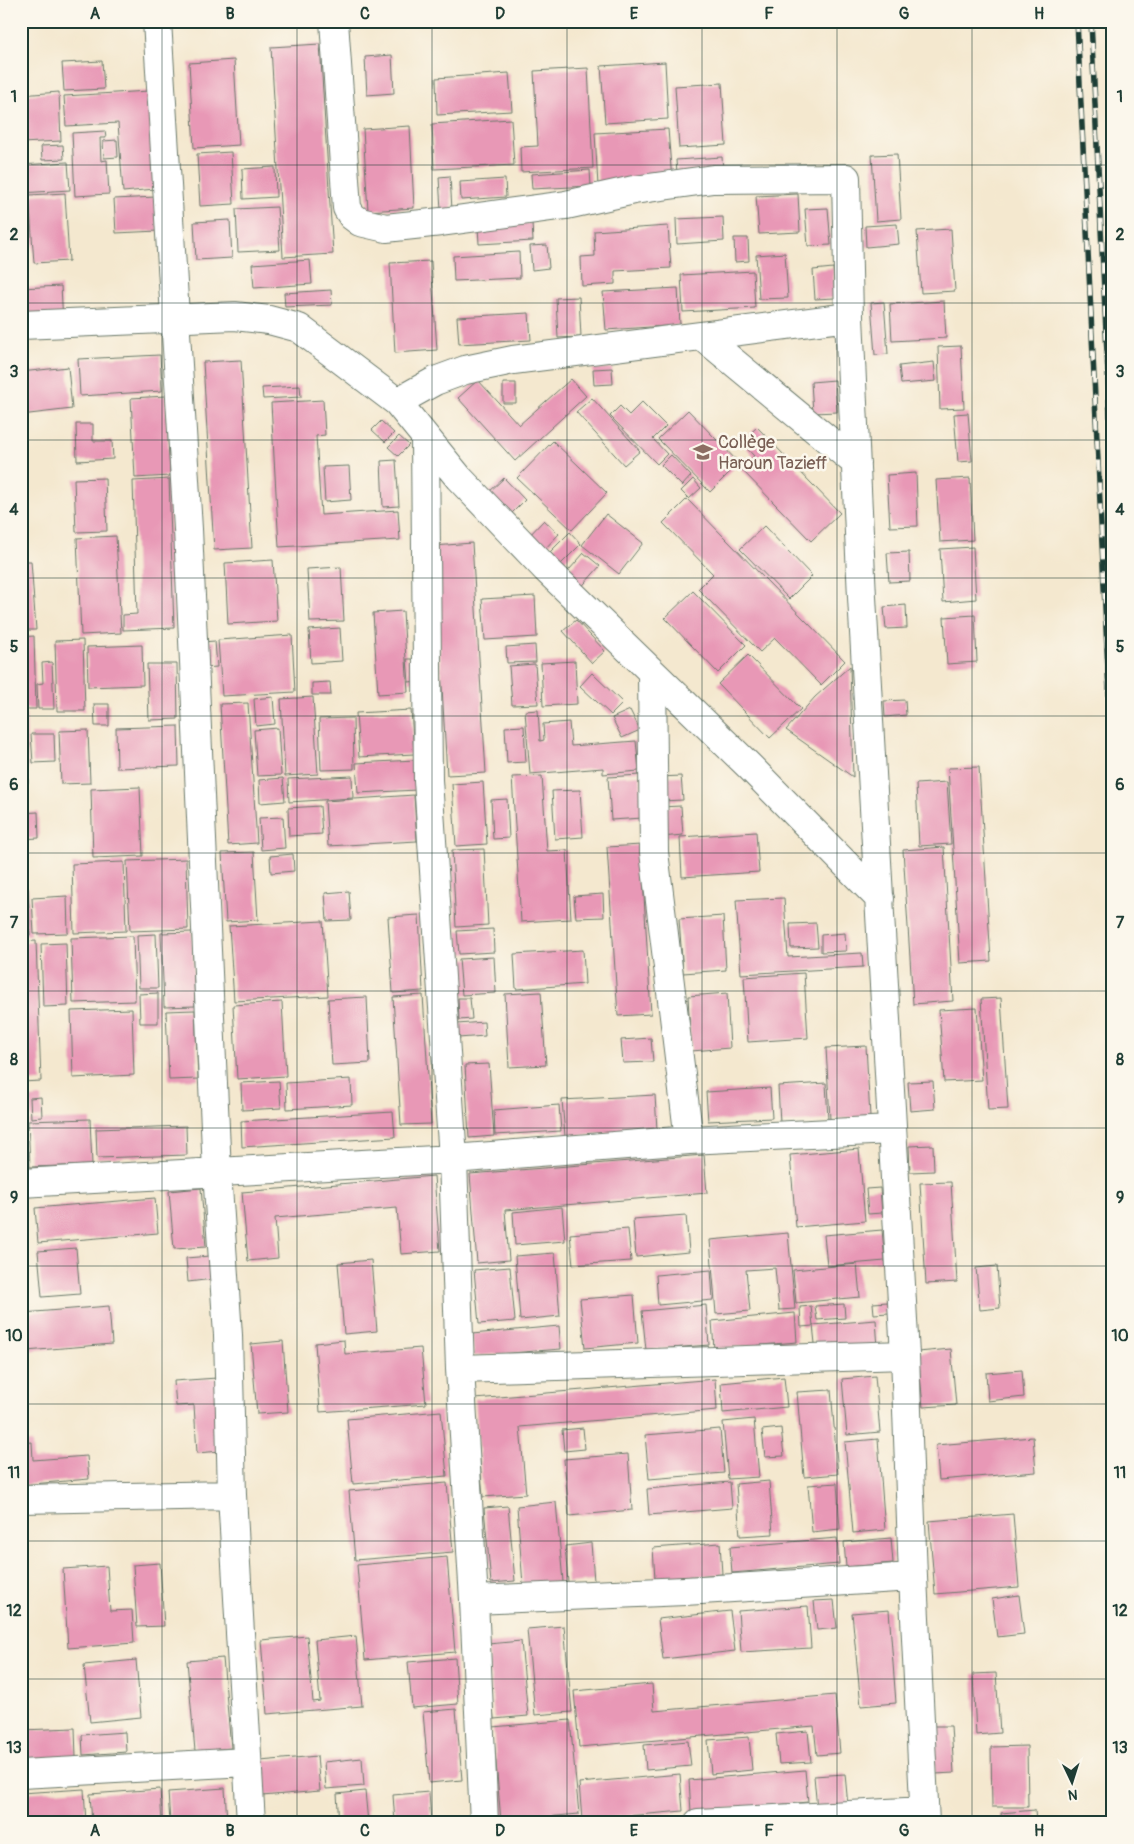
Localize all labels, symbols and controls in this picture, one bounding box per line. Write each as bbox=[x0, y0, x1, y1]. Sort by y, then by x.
text: A bbox=[90, 4, 101, 24]
text: B bbox=[225, 4, 235, 24]
text: C bbox=[360, 4, 370, 24]
text: D bbox=[495, 4, 505, 24]
text: E bbox=[630, 4, 639, 24]
text: F bbox=[764, 4, 774, 24]
text: G bbox=[899, 4, 910, 24]
text: H bbox=[1034, 4, 1044, 24]
text: 1 bbox=[11, 87, 17, 107]
text: 1 bbox=[1117, 87, 1123, 107]
text: 2 bbox=[10, 225, 19, 245]
text: 2 bbox=[1116, 225, 1125, 245]
text: 3 bbox=[10, 362, 19, 382]
text: 3 bbox=[1116, 362, 1125, 382]
place label: Collège Haroun Tazieff bbox=[718, 431, 827, 475]
school or university icon: Collège Haroun Tazieff bbox=[692, 441, 714, 463]
text: 4 bbox=[9, 500, 19, 520]
text: 4 bbox=[1115, 500, 1125, 520]
text: 5 bbox=[10, 637, 19, 657]
text: 5 bbox=[1116, 637, 1125, 657]
text: 6 bbox=[9, 775, 19, 795]
text: 6 bbox=[1115, 775, 1125, 795]
text: 7 bbox=[10, 913, 19, 933]
text: 7 bbox=[1116, 913, 1125, 933]
text: 8 bbox=[10, 1050, 18, 1070]
text: 8 bbox=[1116, 1050, 1124, 1070]
text: 9 bbox=[10, 1188, 18, 1208]
text: 9 bbox=[1116, 1188, 1124, 1208]
text: 10 bbox=[5, 1326, 23, 1346]
text: 10 bbox=[1111, 1326, 1129, 1346]
text: 11 bbox=[8, 1463, 20, 1483]
text: 11 bbox=[1114, 1463, 1126, 1483]
text: 12 bbox=[6, 1601, 22, 1621]
text: 12 bbox=[1112, 1601, 1128, 1621]
text: 13 bbox=[6, 1738, 22, 1758]
text: 13 bbox=[1112, 1738, 1128, 1758]
north arrow bbox=[1046, 1756, 1096, 1806]
text: N bbox=[1068, 1786, 1078, 1803]
text: A bbox=[90, 1821, 101, 1841]
text: B bbox=[225, 1821, 235, 1841]
text: C bbox=[360, 1821, 370, 1841]
text: D bbox=[495, 1821, 505, 1841]
text: E bbox=[630, 1821, 639, 1841]
text: F bbox=[764, 1821, 774, 1841]
text: G bbox=[899, 1821, 910, 1841]
text: H bbox=[1034, 1821, 1044, 1841]

